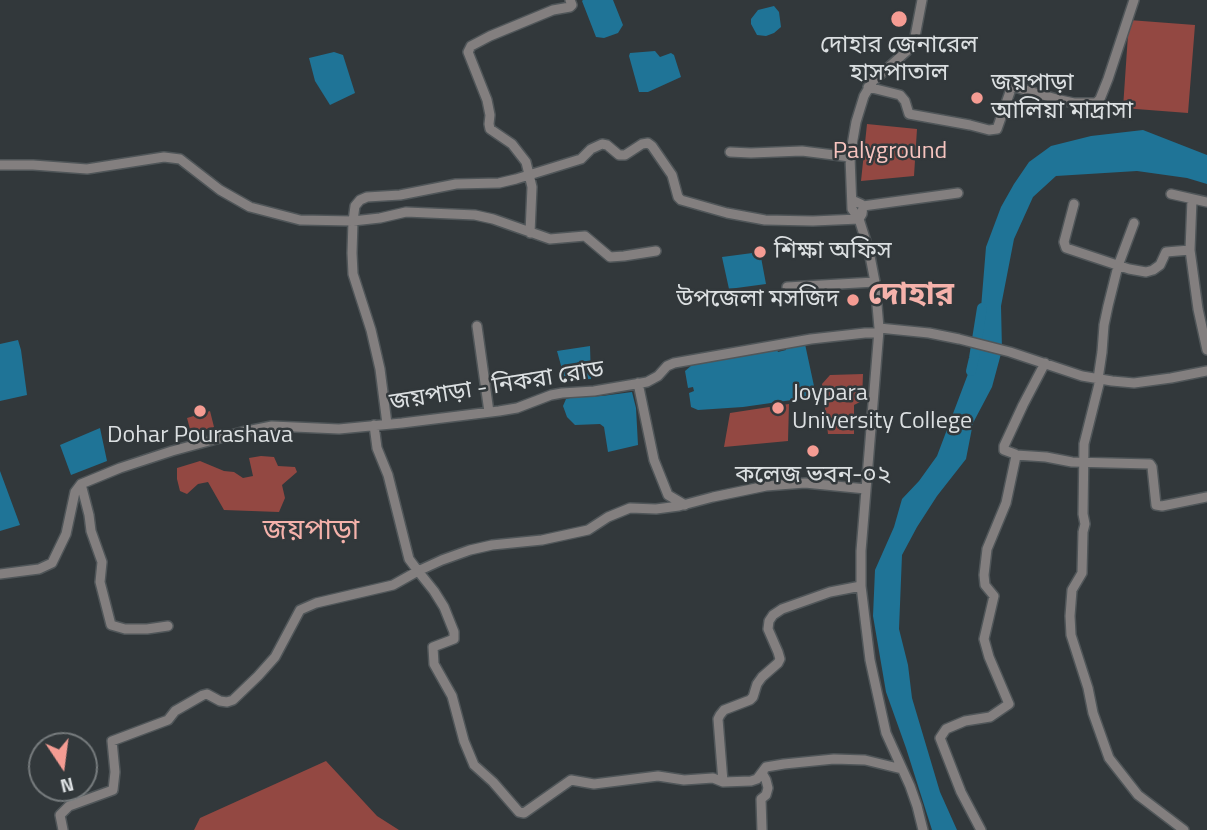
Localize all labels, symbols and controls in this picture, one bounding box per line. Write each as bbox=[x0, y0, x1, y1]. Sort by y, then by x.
marker: দোহার জেনারেল হাসপাতাল bbox=[889, 9, 909, 29]
place label: দোহার জেনারেল হাসপাতাল bbox=[820, 32, 978, 88]
place label: জয়পাড়া আলিয়া মাদ্রাসা bbox=[991, 70, 1133, 126]
marker: জয়পাড়া আলিয়া মাদ্রাসা bbox=[969, 90, 985, 106]
park label: Palyground bbox=[833, 138, 947, 166]
place label: শিক্ষা অফিস bbox=[774, 238, 892, 266]
marker: শিক্ষা অফিস bbox=[752, 244, 768, 260]
district label: দোহার bbox=[868, 277, 954, 315]
place label: উপজেলা মসজিদ bbox=[676, 286, 839, 314]
marker: উপজেলা মসজিদ bbox=[845, 292, 861, 308]
street label: জয়পাড়া - নিকরা রোড bbox=[388, 356, 606, 418]
place label: Joypara University College bbox=[792, 380, 972, 436]
marker: Joypara University College bbox=[770, 400, 786, 416]
marker: Dohar Pourashava bbox=[192, 403, 208, 419]
place label: Dohar Pourashava bbox=[107, 422, 293, 450]
marker: কলেজ ভবন-০২ bbox=[805, 443, 821, 459]
place label: কলেজ ভবন-০২ bbox=[735, 462, 891, 490]
district label: জয়পাড়া bbox=[263, 515, 359, 549]
north arrow bbox=[28, 732, 98, 802]
text: N bbox=[58, 770, 77, 802]

